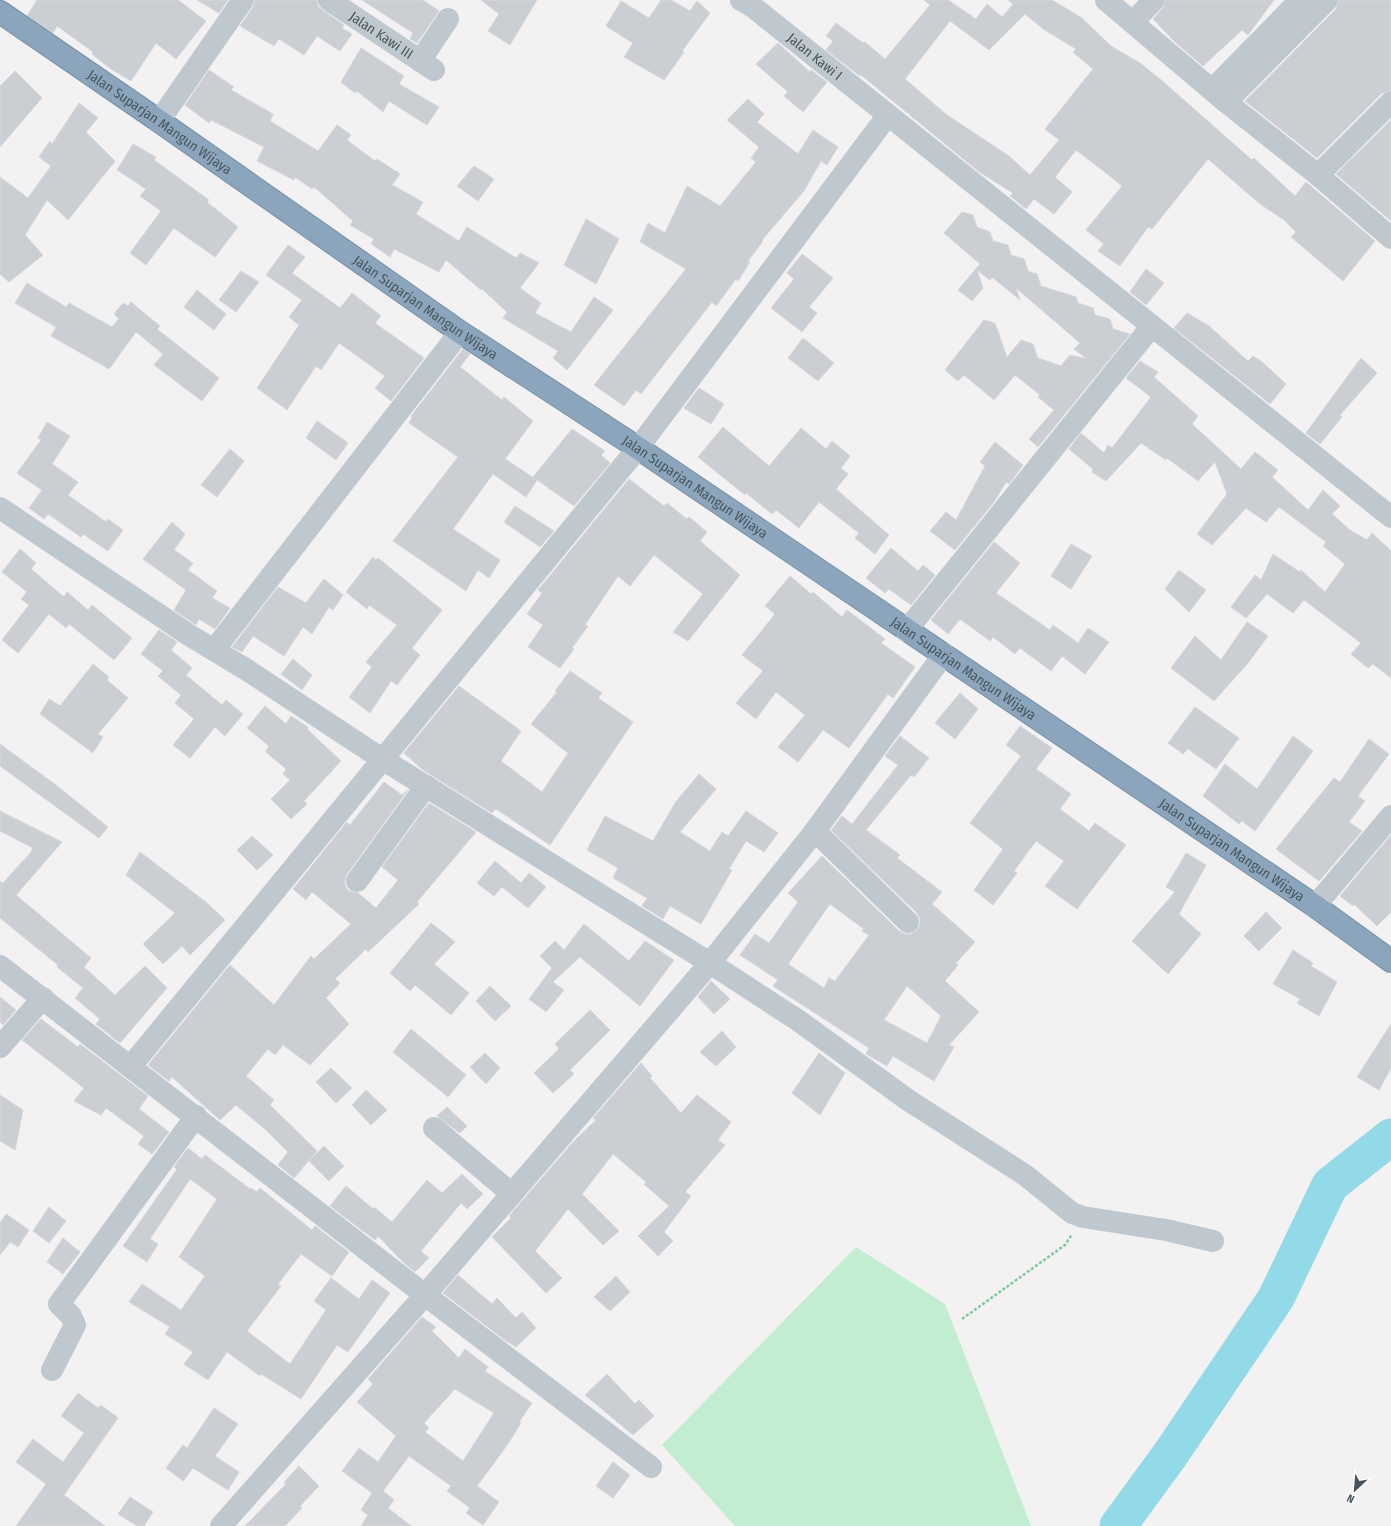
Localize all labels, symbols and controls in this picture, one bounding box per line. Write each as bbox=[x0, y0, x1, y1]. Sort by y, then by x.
street label: Jalan Kawi III bbox=[346, 8, 416, 62]
street label: Jalan Kawi I bbox=[784, 29, 846, 83]
street label: Jalan Suparjan Mangun Wijaya bbox=[84, 66, 235, 178]
street label: Jalan Suparjan Mangun Wijaya bbox=[350, 251, 501, 363]
street label: Jalan Suparjan Mangun Wijaya bbox=[619, 432, 771, 542]
street label: Jalan Suparjan Mangun Wijaya bbox=[888, 613, 1040, 724]
street label: Jalan Suparjan Mangun Wijaya bbox=[1156, 795, 1308, 905]
north arrow bbox=[1335, 1470, 1375, 1510]
text: N bbox=[1345, 1491, 1357, 1506]

